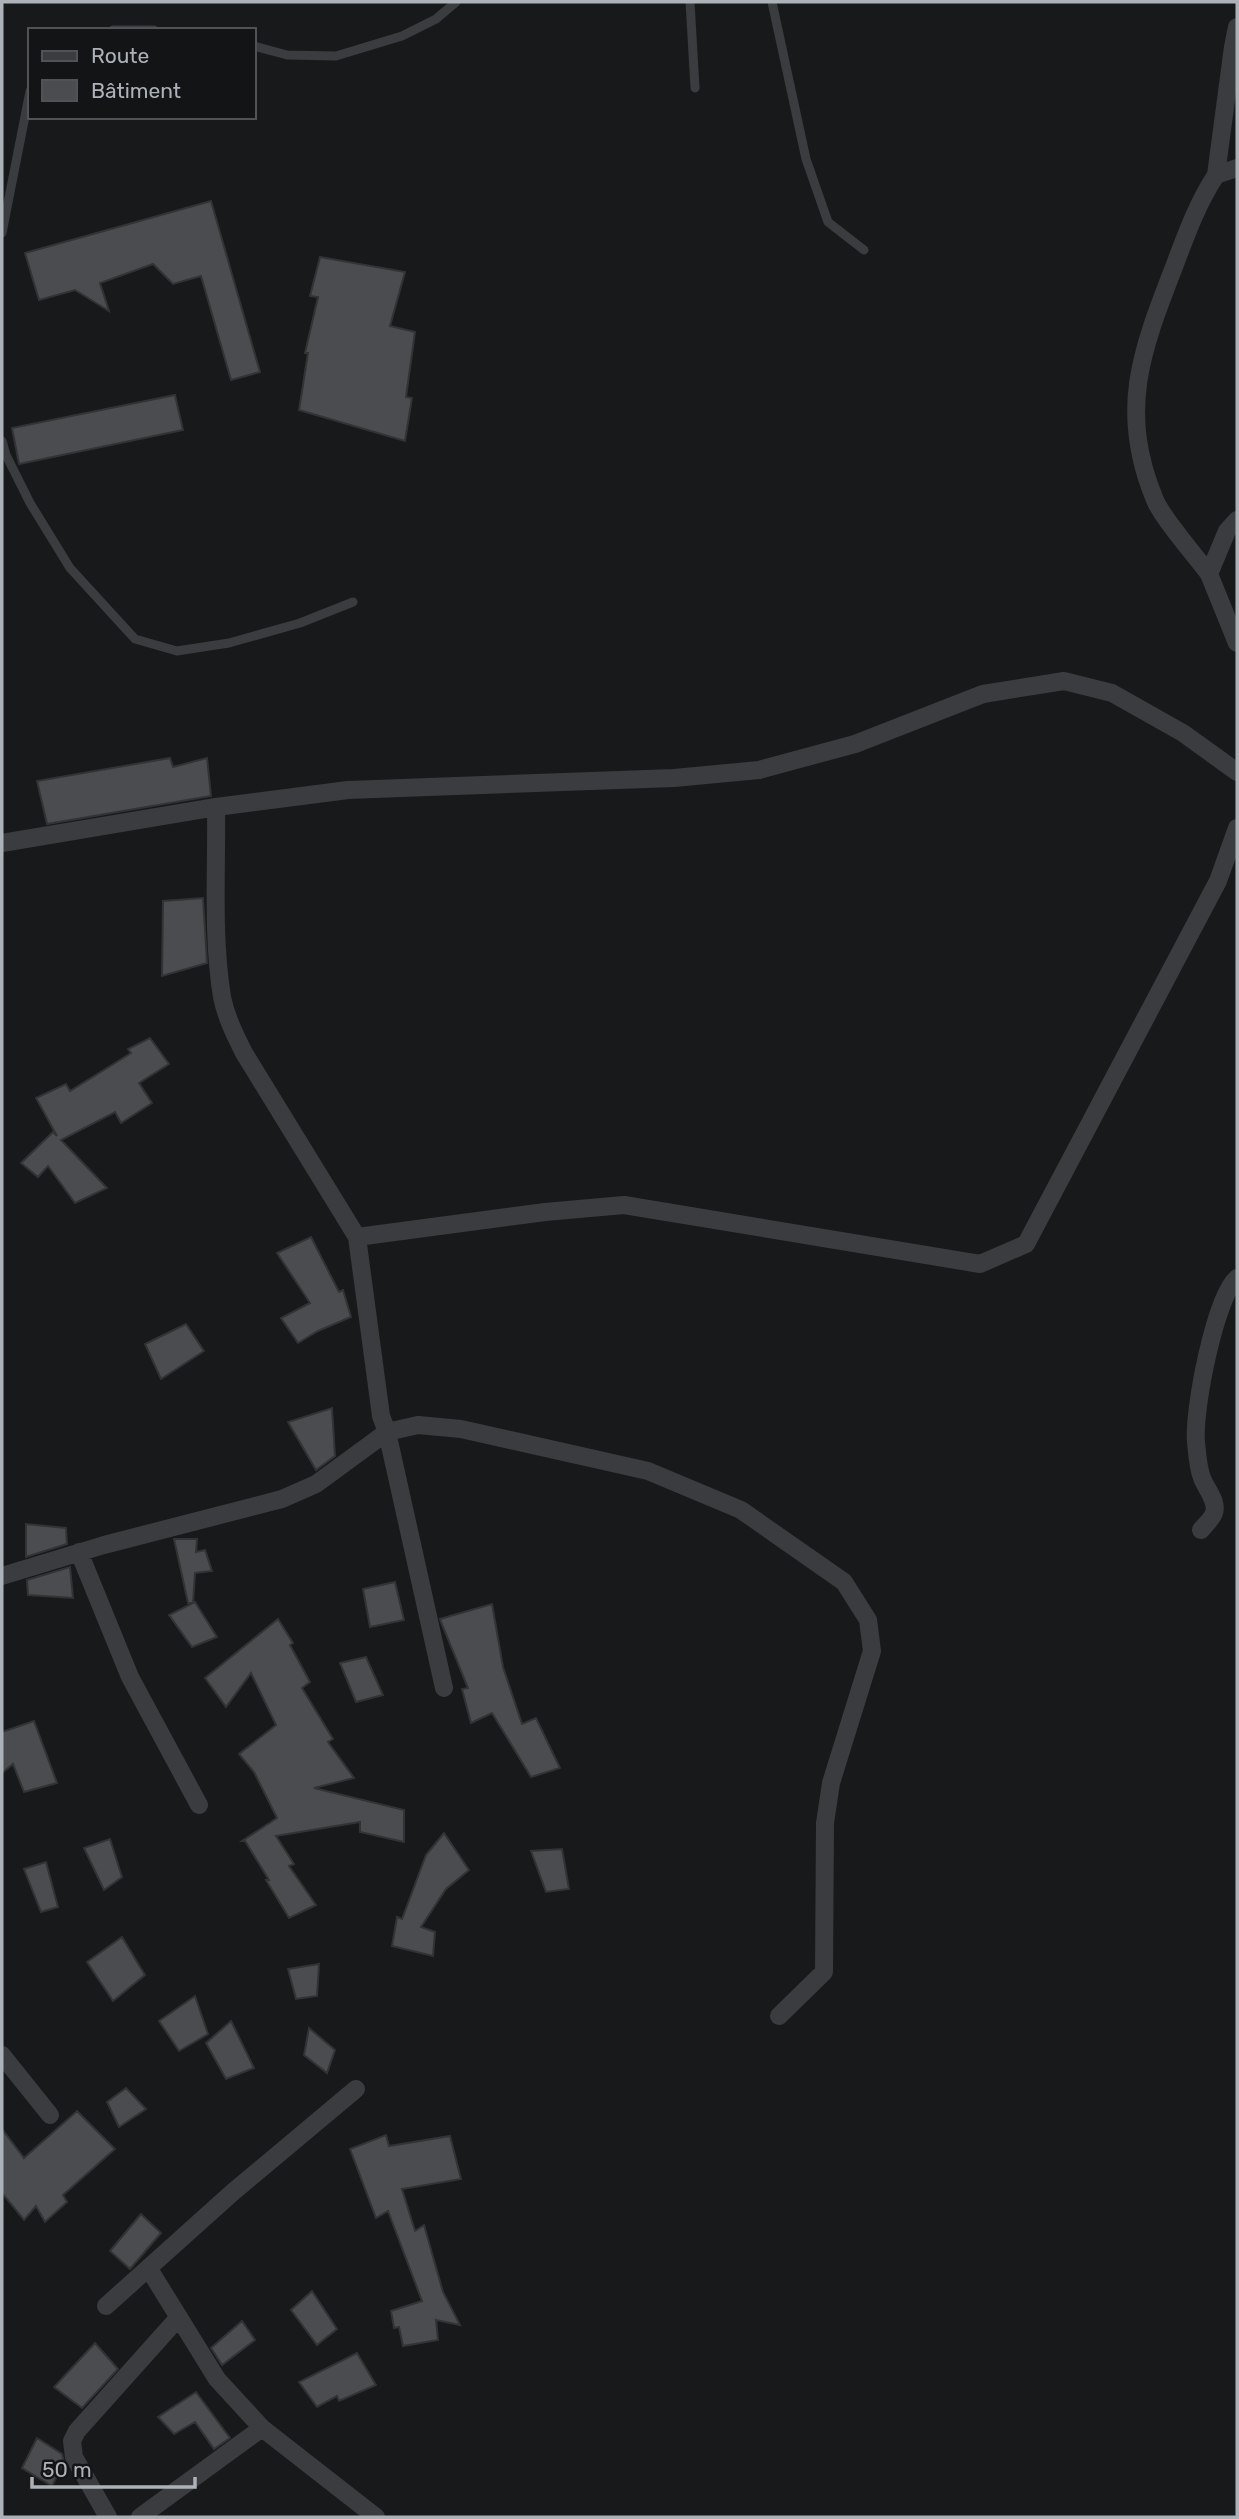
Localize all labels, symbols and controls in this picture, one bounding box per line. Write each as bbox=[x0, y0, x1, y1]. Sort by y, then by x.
legend bbox=[28, 28, 256, 119]
text: Route bbox=[91, 43, 149, 68]
text: Bâtiment bbox=[91, 78, 181, 103]
scale bar bbox=[32, 2446, 194, 2490]
text: 50 m bbox=[42, 2457, 92, 2482]

